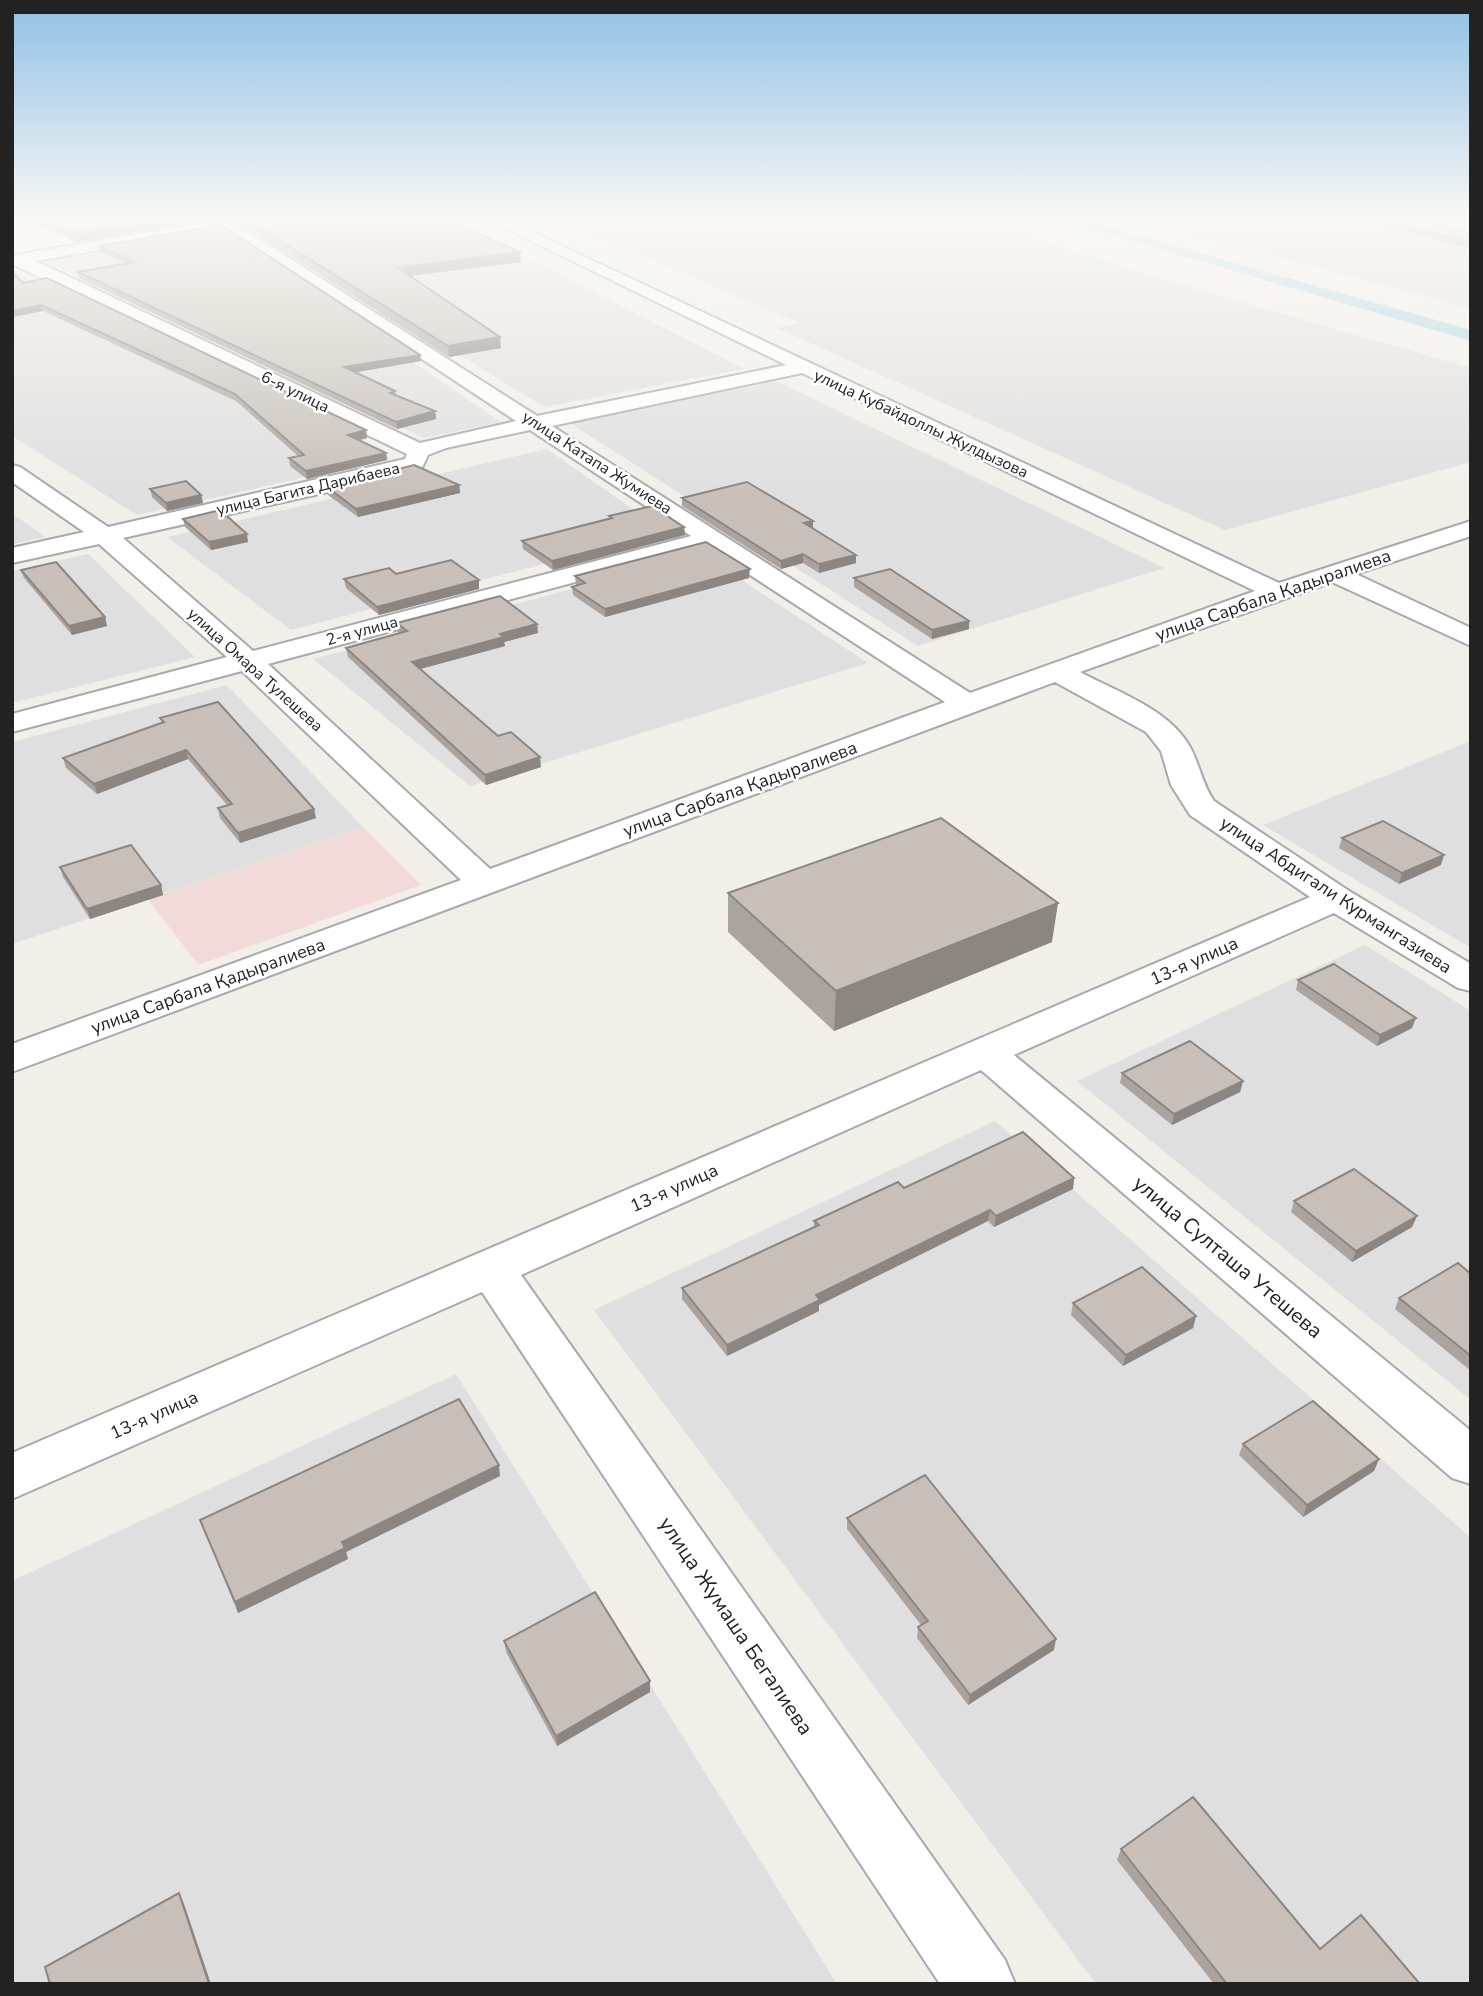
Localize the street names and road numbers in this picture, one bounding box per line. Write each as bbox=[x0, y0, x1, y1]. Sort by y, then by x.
street label: улица Кубайдоллы Жулдызова bbox=[810, 365, 1032, 483]
street label: 6-я улица bbox=[257, 366, 333, 418]
street label: улица Катапа Жумиева bbox=[518, 406, 676, 520]
street label: улица Багита Дарибаева bbox=[214, 457, 402, 521]
street label: улица Сарбала Қадыралиева bbox=[1152, 543, 1394, 647]
street label: улица Омара Тулешева bbox=[182, 603, 328, 737]
street label: 2-я улица bbox=[324, 611, 400, 651]
street label: улица Сарбала Қадыралиева bbox=[619, 735, 861, 843]
street label: улица Абдигали Курмангазиева bbox=[1216, 811, 1456, 979]
street label: 13-я улица bbox=[1146, 931, 1242, 991]
street label: улица Сарбала Қадыралиева bbox=[87, 932, 329, 1040]
street label: 13-я улица bbox=[626, 1158, 722, 1218]
street label: улица Султаша Утешева bbox=[1127, 1169, 1329, 1345]
street label: 13-я улица bbox=[106, 1385, 202, 1445]
street label: улица Жумаша Бегалиева bbox=[652, 1511, 820, 1741]

